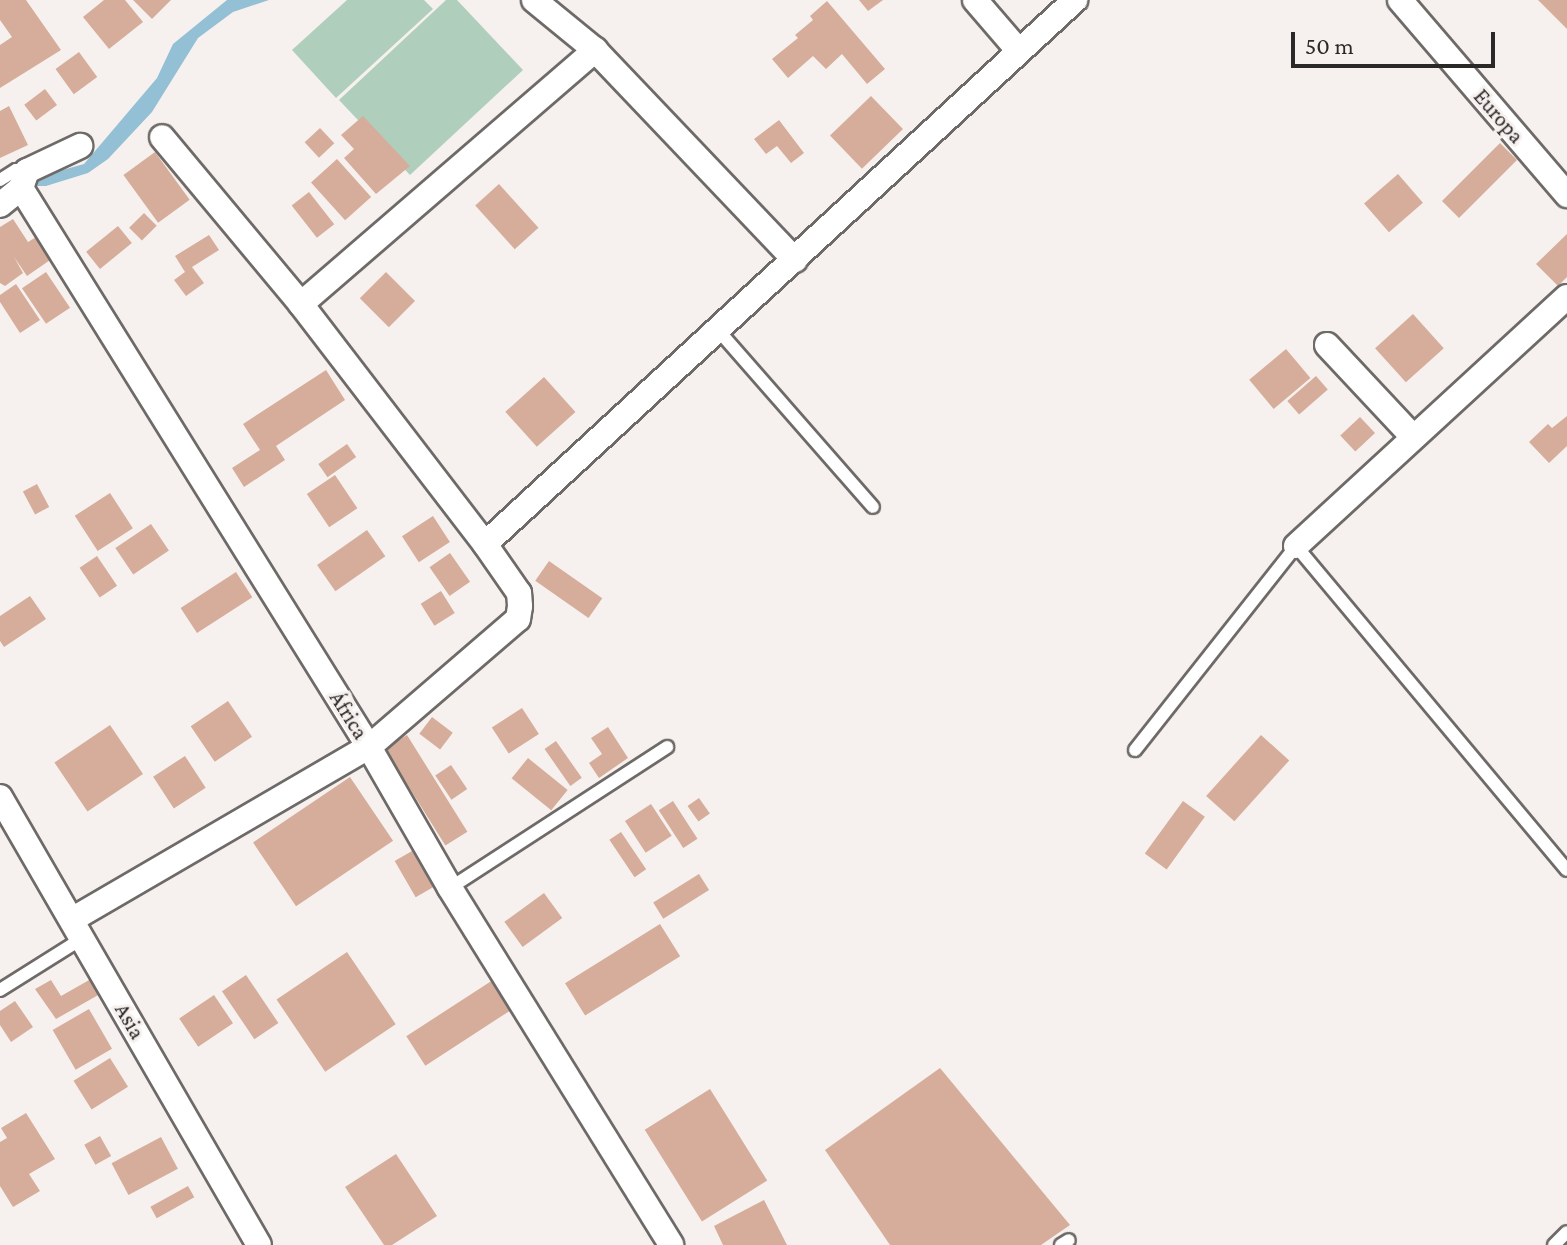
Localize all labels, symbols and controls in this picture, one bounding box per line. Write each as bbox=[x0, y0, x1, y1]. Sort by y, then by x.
scale bar bbox=[1295, 16, 1499, 66]
text: 50 m bbox=[1305, 32, 1354, 59]
street label: Europa bbox=[1468, 83, 1530, 149]
street label: África bbox=[324, 686, 374, 744]
street label: Asia bbox=[109, 998, 151, 1044]

